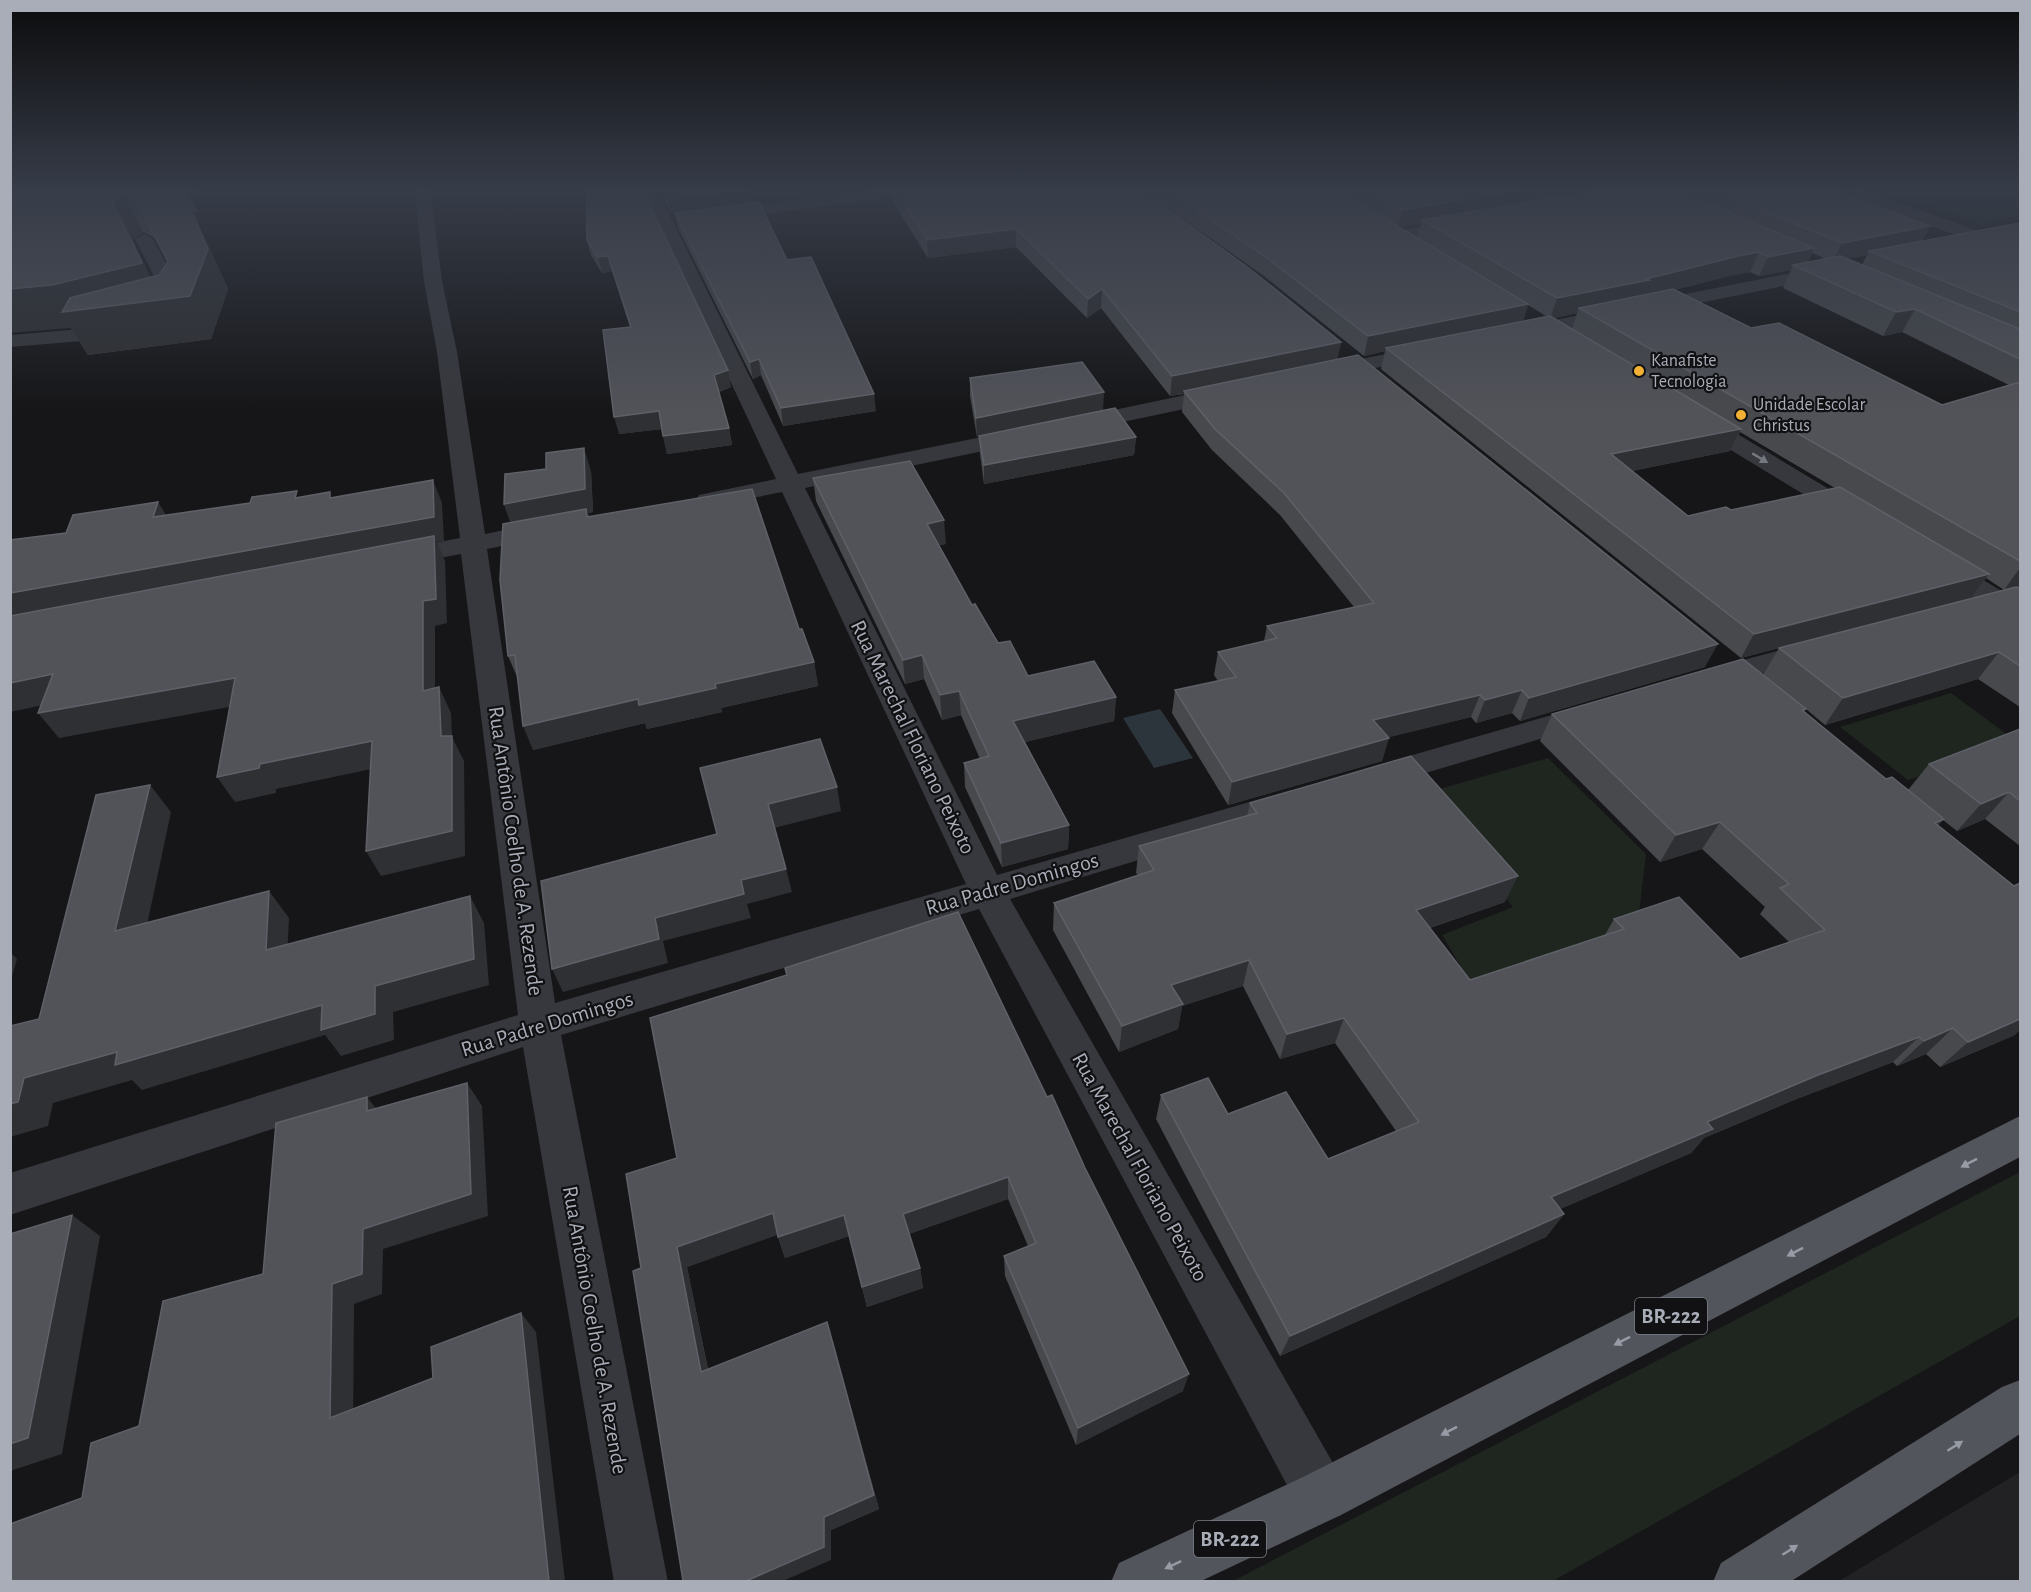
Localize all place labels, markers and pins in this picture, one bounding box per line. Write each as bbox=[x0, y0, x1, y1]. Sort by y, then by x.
place label: Kanafiste Tecnologia bbox=[1651, 352, 1727, 391]
marker: Kanafiste Tecnologia bbox=[1632, 364, 1646, 378]
place label: Unidade Escolar Christus bbox=[1753, 396, 1865, 435]
marker: Unidade Escolar Christus bbox=[1734, 408, 1748, 422]

